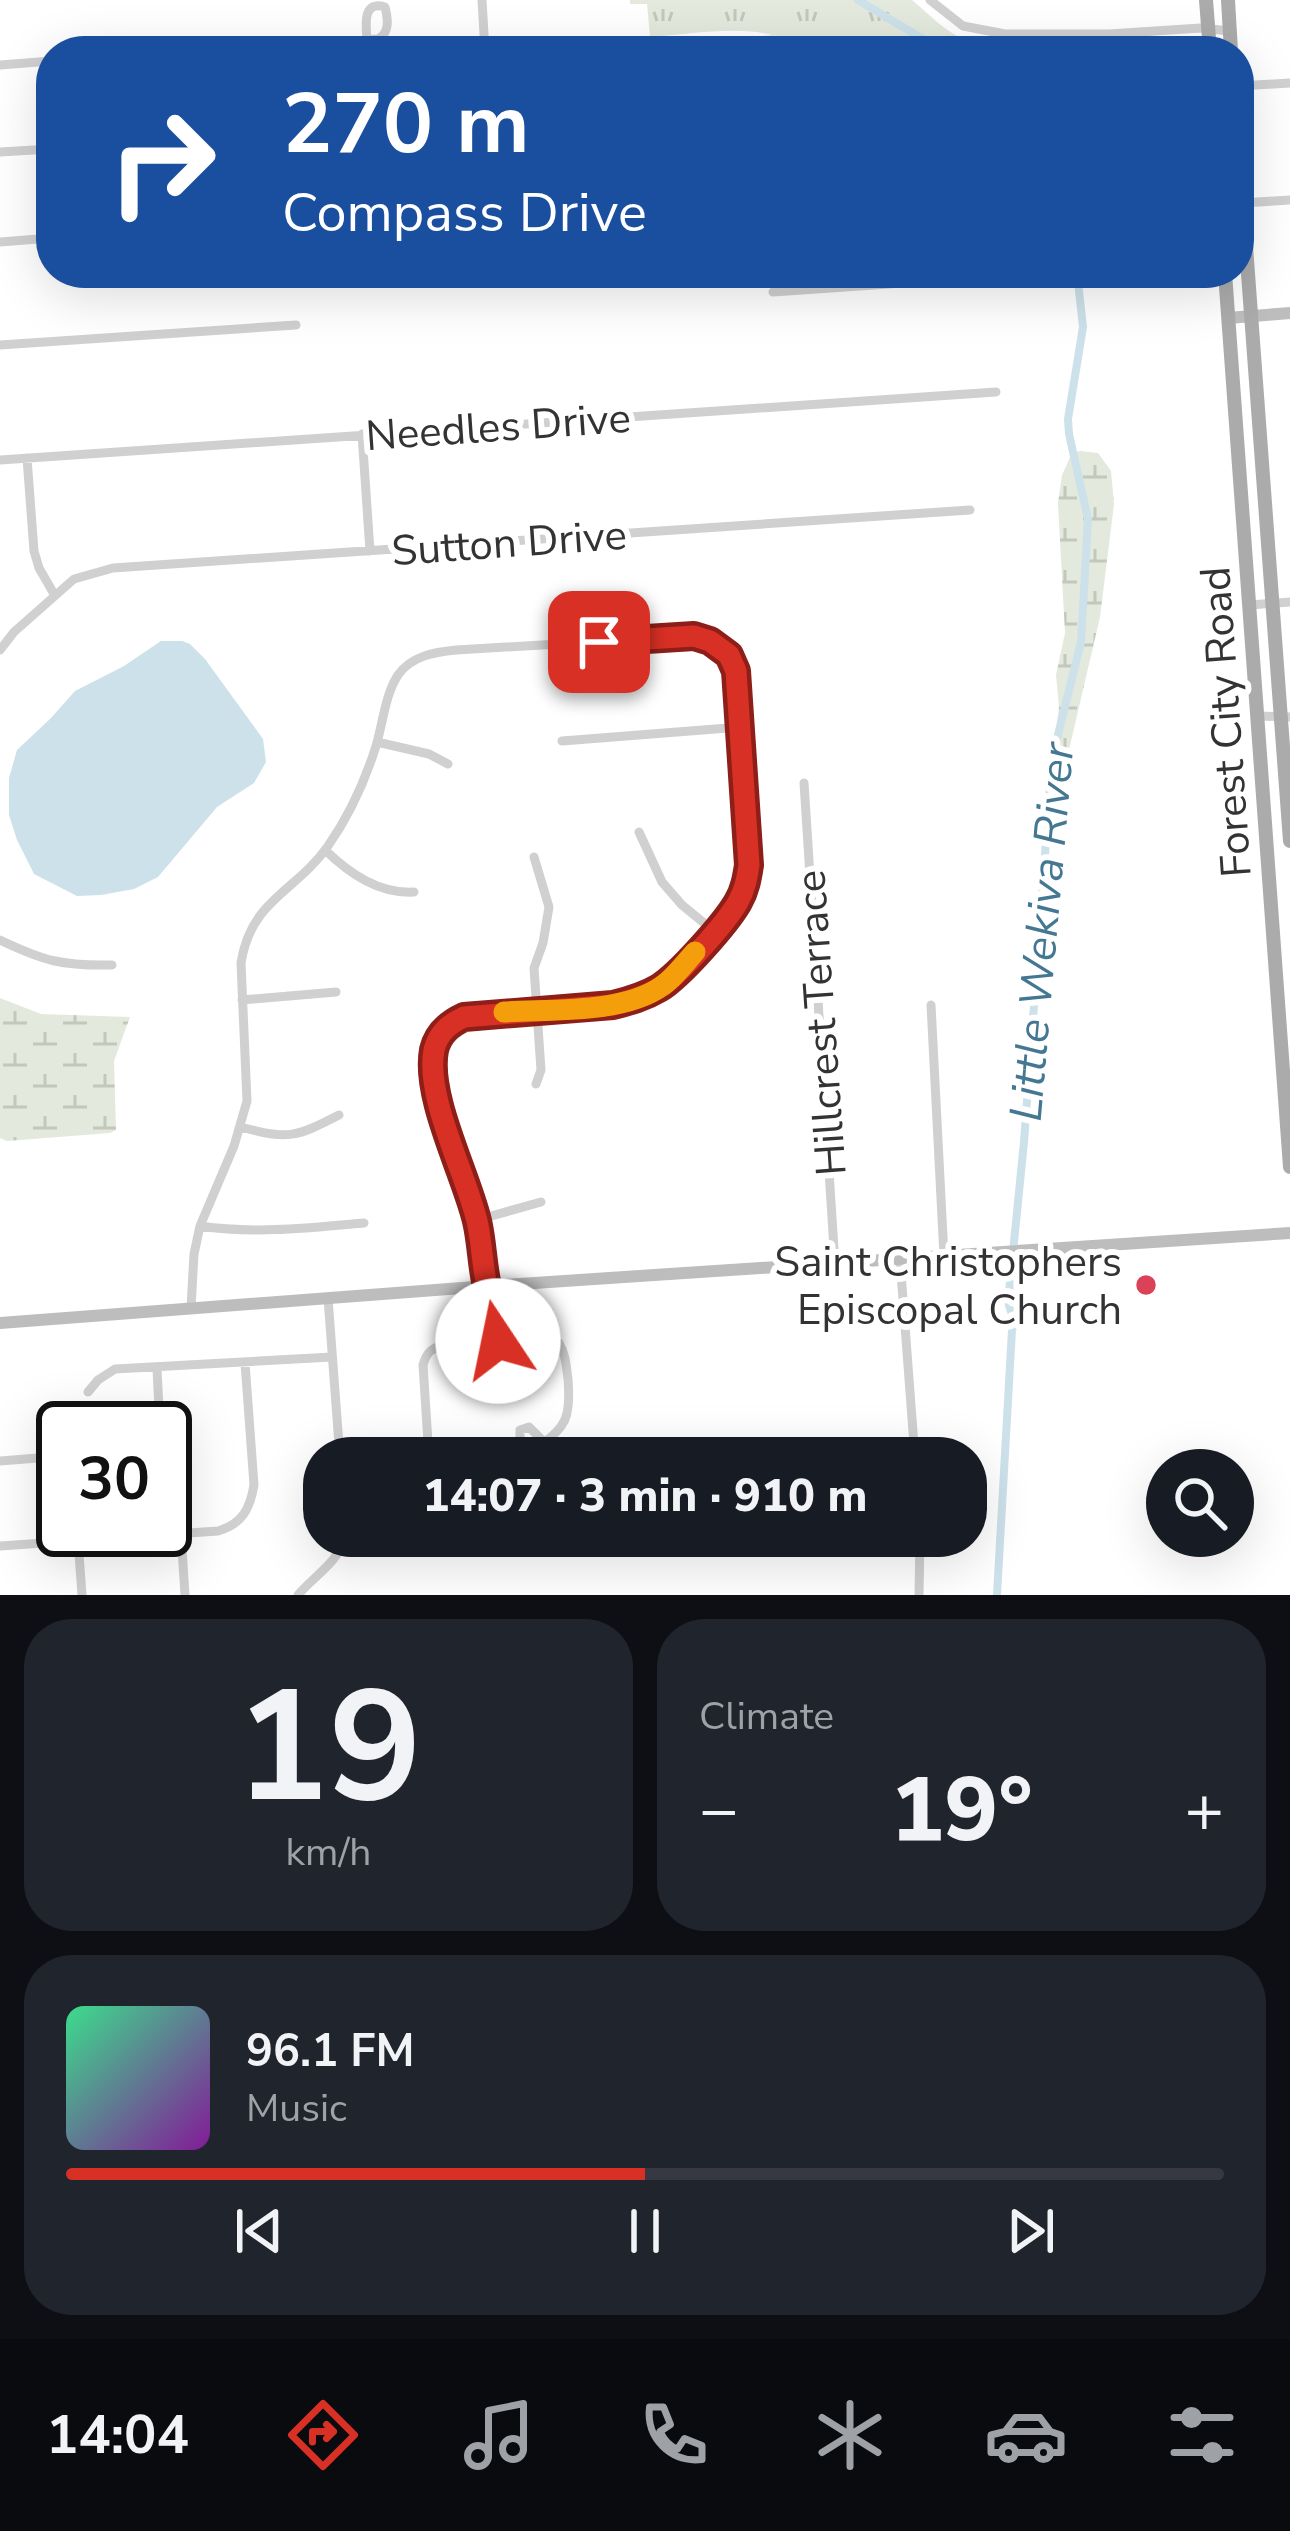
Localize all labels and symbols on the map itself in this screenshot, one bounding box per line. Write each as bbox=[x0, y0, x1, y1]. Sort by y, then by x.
street label: Needles Drive bbox=[364, 390, 632, 465]
street label: Sutton Drive bbox=[390, 507, 629, 580]
street label: Forest City Road bbox=[1187, 565, 1266, 879]
pin bbox=[548, 591, 650, 693]
water label: Little Wekiva River bbox=[996, 738, 1090, 1124]
street label: Hillcrest Terrace bbox=[782, 868, 861, 1178]
place label: Saint Christophers Episcopal Church bbox=[774, 1234, 1122, 1339]
marker: Saint Christophers Episcopal Church bbox=[1133, 1272, 1159, 1298]
position arrow bbox=[435, 1278, 561, 1404]
speed limit sign: 30 bbox=[36, 1401, 192, 1557]

